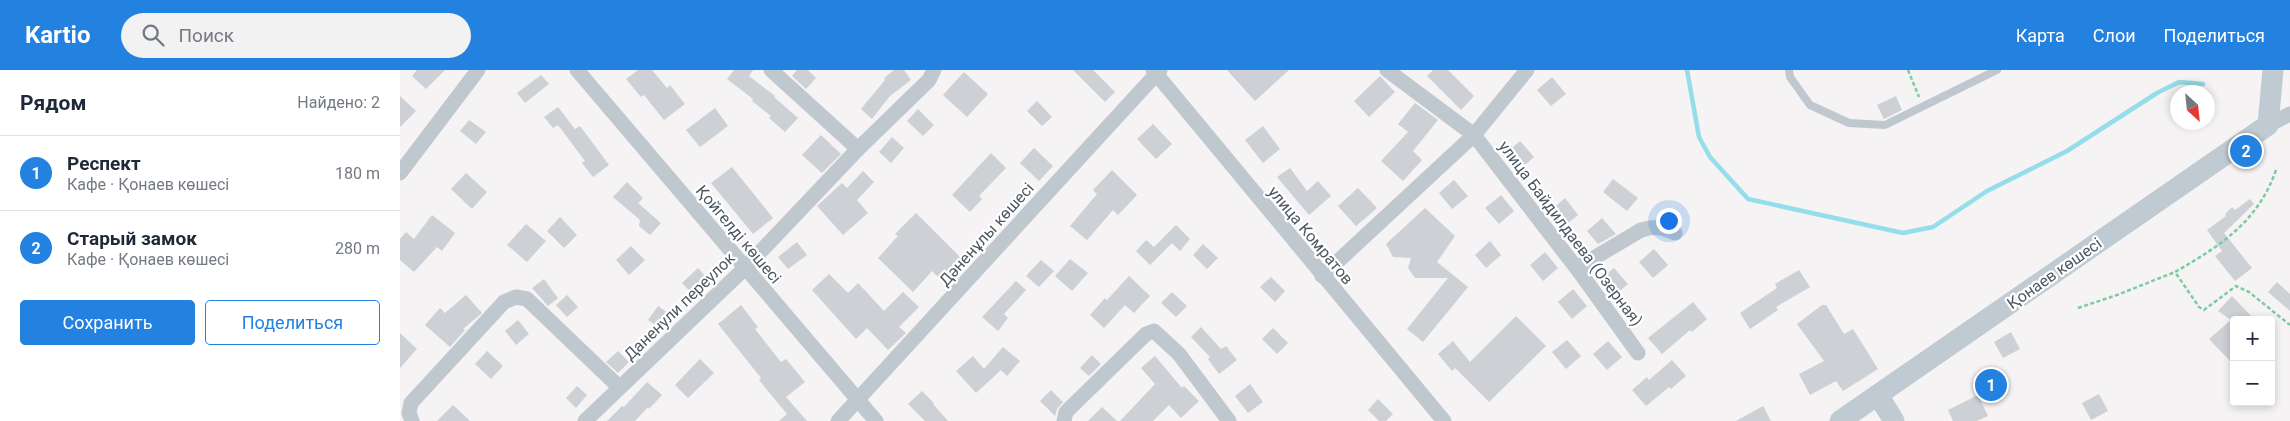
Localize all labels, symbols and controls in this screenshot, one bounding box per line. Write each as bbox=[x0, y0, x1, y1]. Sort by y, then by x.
search box bbox=[121, 13, 471, 58]
text: Kartio bbox=[25, 21, 91, 49]
icon: search bbox=[139, 21, 167, 49]
text: Поиск bbox=[179, 24, 234, 47]
text: Карта bbox=[2016, 25, 2065, 46]
text: Слои bbox=[2093, 25, 2136, 46]
text: Поделиться bbox=[2164, 25, 2265, 46]
north arrow bbox=[2170, 85, 2215, 130]
text: Рядом bbox=[20, 91, 86, 115]
text: Найдено: 2 bbox=[297, 93, 380, 112]
pin: 2 bbox=[2230, 132, 2262, 170]
street label: улица Байдилдаева (Озерная) bbox=[1495, 137, 1647, 330]
text: Респект bbox=[67, 152, 141, 175]
text: 1 bbox=[31, 164, 41, 183]
text: 180 m bbox=[335, 164, 380, 183]
text: Кафе · Қонаев көшесі bbox=[67, 175, 229, 194]
street label: Дәненұлы көшесі bbox=[935, 179, 1038, 290]
street label: Қойгелді көшесі bbox=[692, 181, 785, 287]
street label: улица Комратов bbox=[1264, 182, 1357, 288]
your location bbox=[1656, 208, 1682, 234]
text: Старый замок bbox=[67, 227, 197, 250]
street label: Қонаев көшесі bbox=[2003, 234, 2105, 313]
text: 2 bbox=[31, 239, 41, 258]
text: 280 m bbox=[335, 239, 380, 258]
street label: Даненули переулок bbox=[620, 248, 739, 364]
text: Кафе · Қонаев көшесі bbox=[67, 250, 229, 269]
button: Сохранить bbox=[20, 300, 195, 345]
button: Поделиться bbox=[205, 300, 380, 345]
map controls bbox=[2230, 316, 2275, 406]
button: + bbox=[2230, 316, 2275, 361]
button: − bbox=[2230, 361, 2275, 406]
pin: 1 bbox=[1975, 366, 2007, 404]

